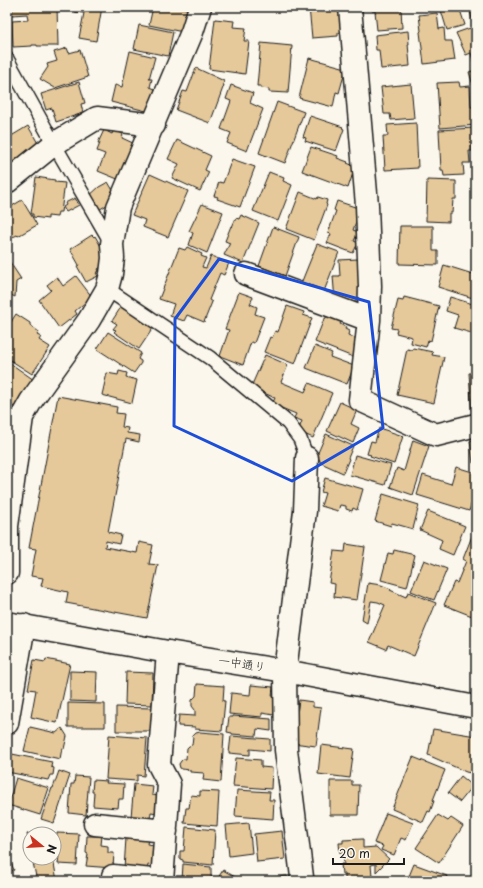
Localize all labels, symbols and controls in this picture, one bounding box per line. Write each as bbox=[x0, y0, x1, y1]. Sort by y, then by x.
street label: 一中通り bbox=[217, 650, 267, 676]
north arrow bbox=[22, 826, 62, 866]
scale bar bbox=[333, 840, 404, 866]
text: N bbox=[42, 842, 61, 856]
text: 20 m bbox=[339, 844, 370, 862]

